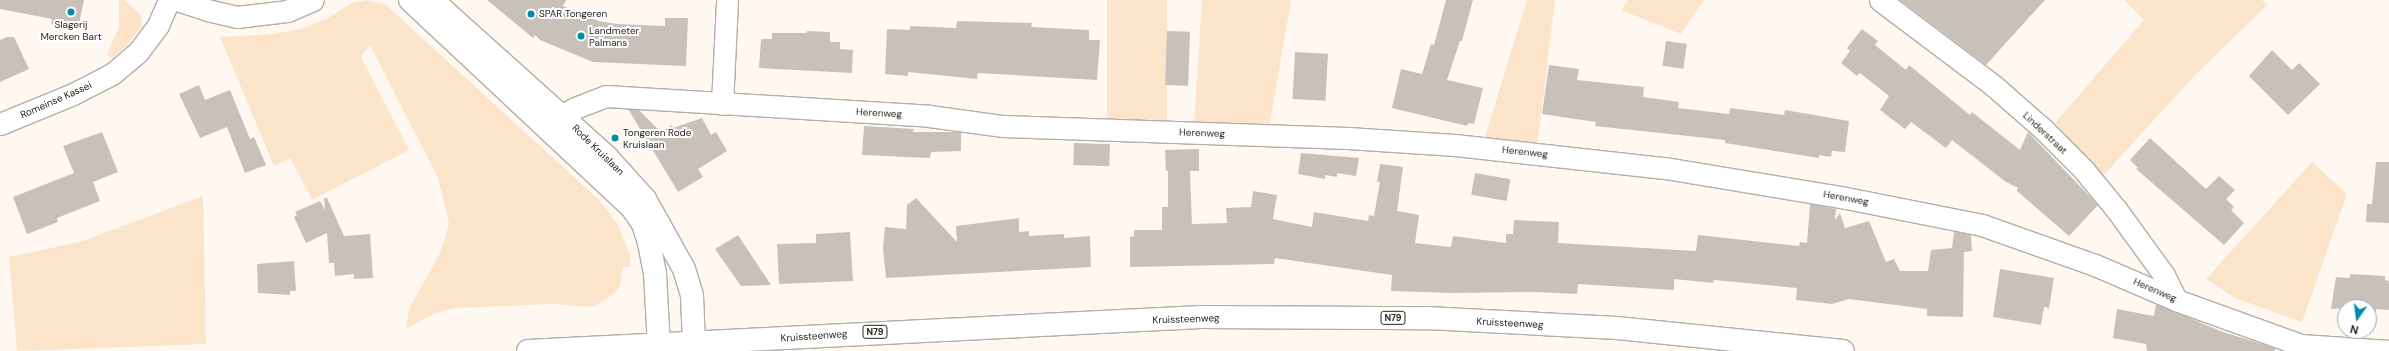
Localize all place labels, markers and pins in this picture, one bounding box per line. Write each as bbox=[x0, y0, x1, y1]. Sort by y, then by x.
marker: Slagerij Mercken Bart bbox=[66, 7, 76, 17]
place label: SPAR Tongeren bbox=[539, 8, 607, 20]
marker: SPAR Tongeren bbox=[526, 9, 536, 19]
place label: Slagerij Mercken Bart bbox=[40, 18, 102, 42]
place label: Landmeter Palmans bbox=[589, 24, 639, 48]
marker: Landmeter Palmans bbox=[576, 31, 586, 41]
place label: Tongeren Rode Kruislaan bbox=[623, 126, 692, 150]
marker: Tongeren Rode Kruislaan bbox=[610, 133, 620, 143]

